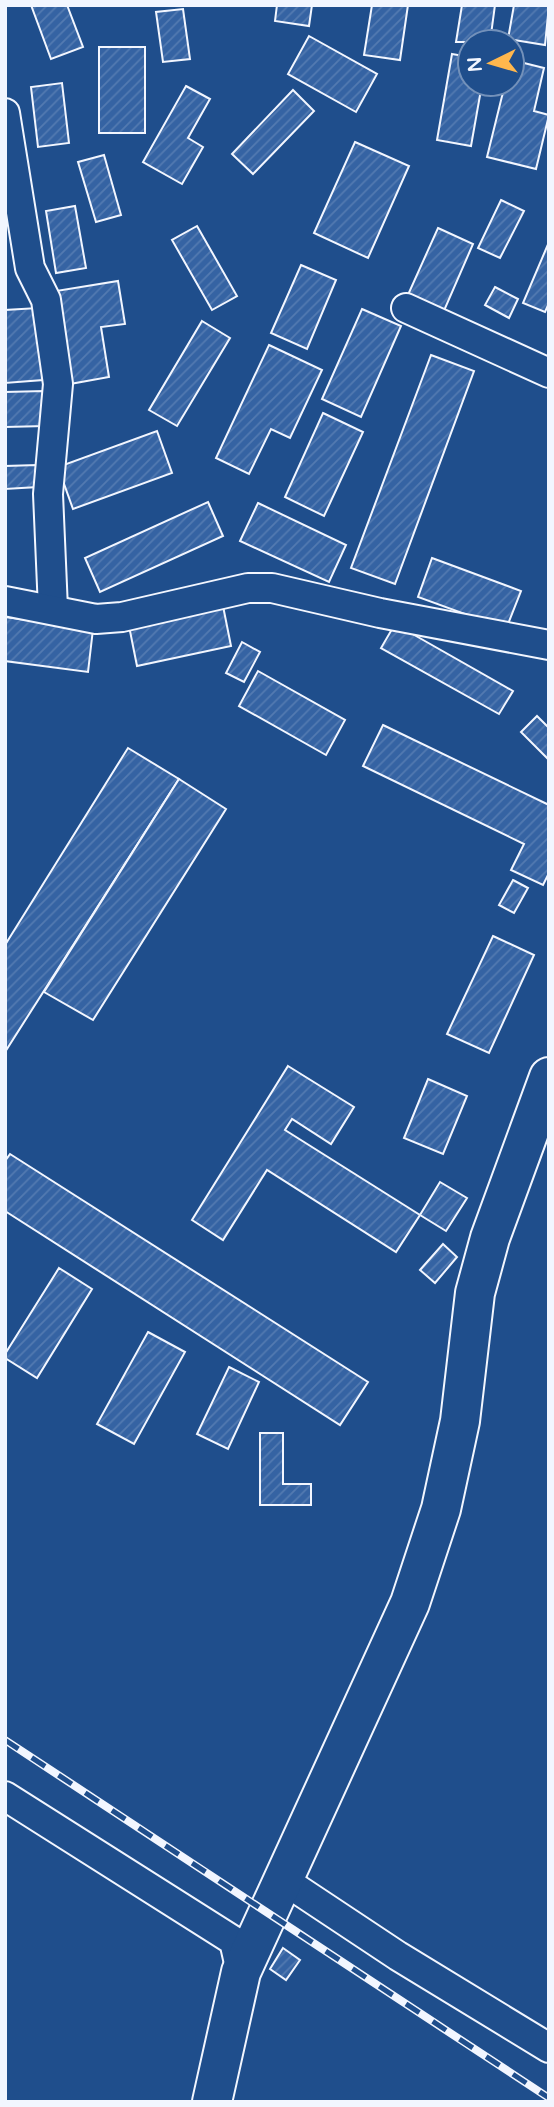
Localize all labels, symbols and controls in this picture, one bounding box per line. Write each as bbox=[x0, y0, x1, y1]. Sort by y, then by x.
north arrow bbox=[456, 28, 526, 98]
text: N bbox=[463, 56, 487, 73]

